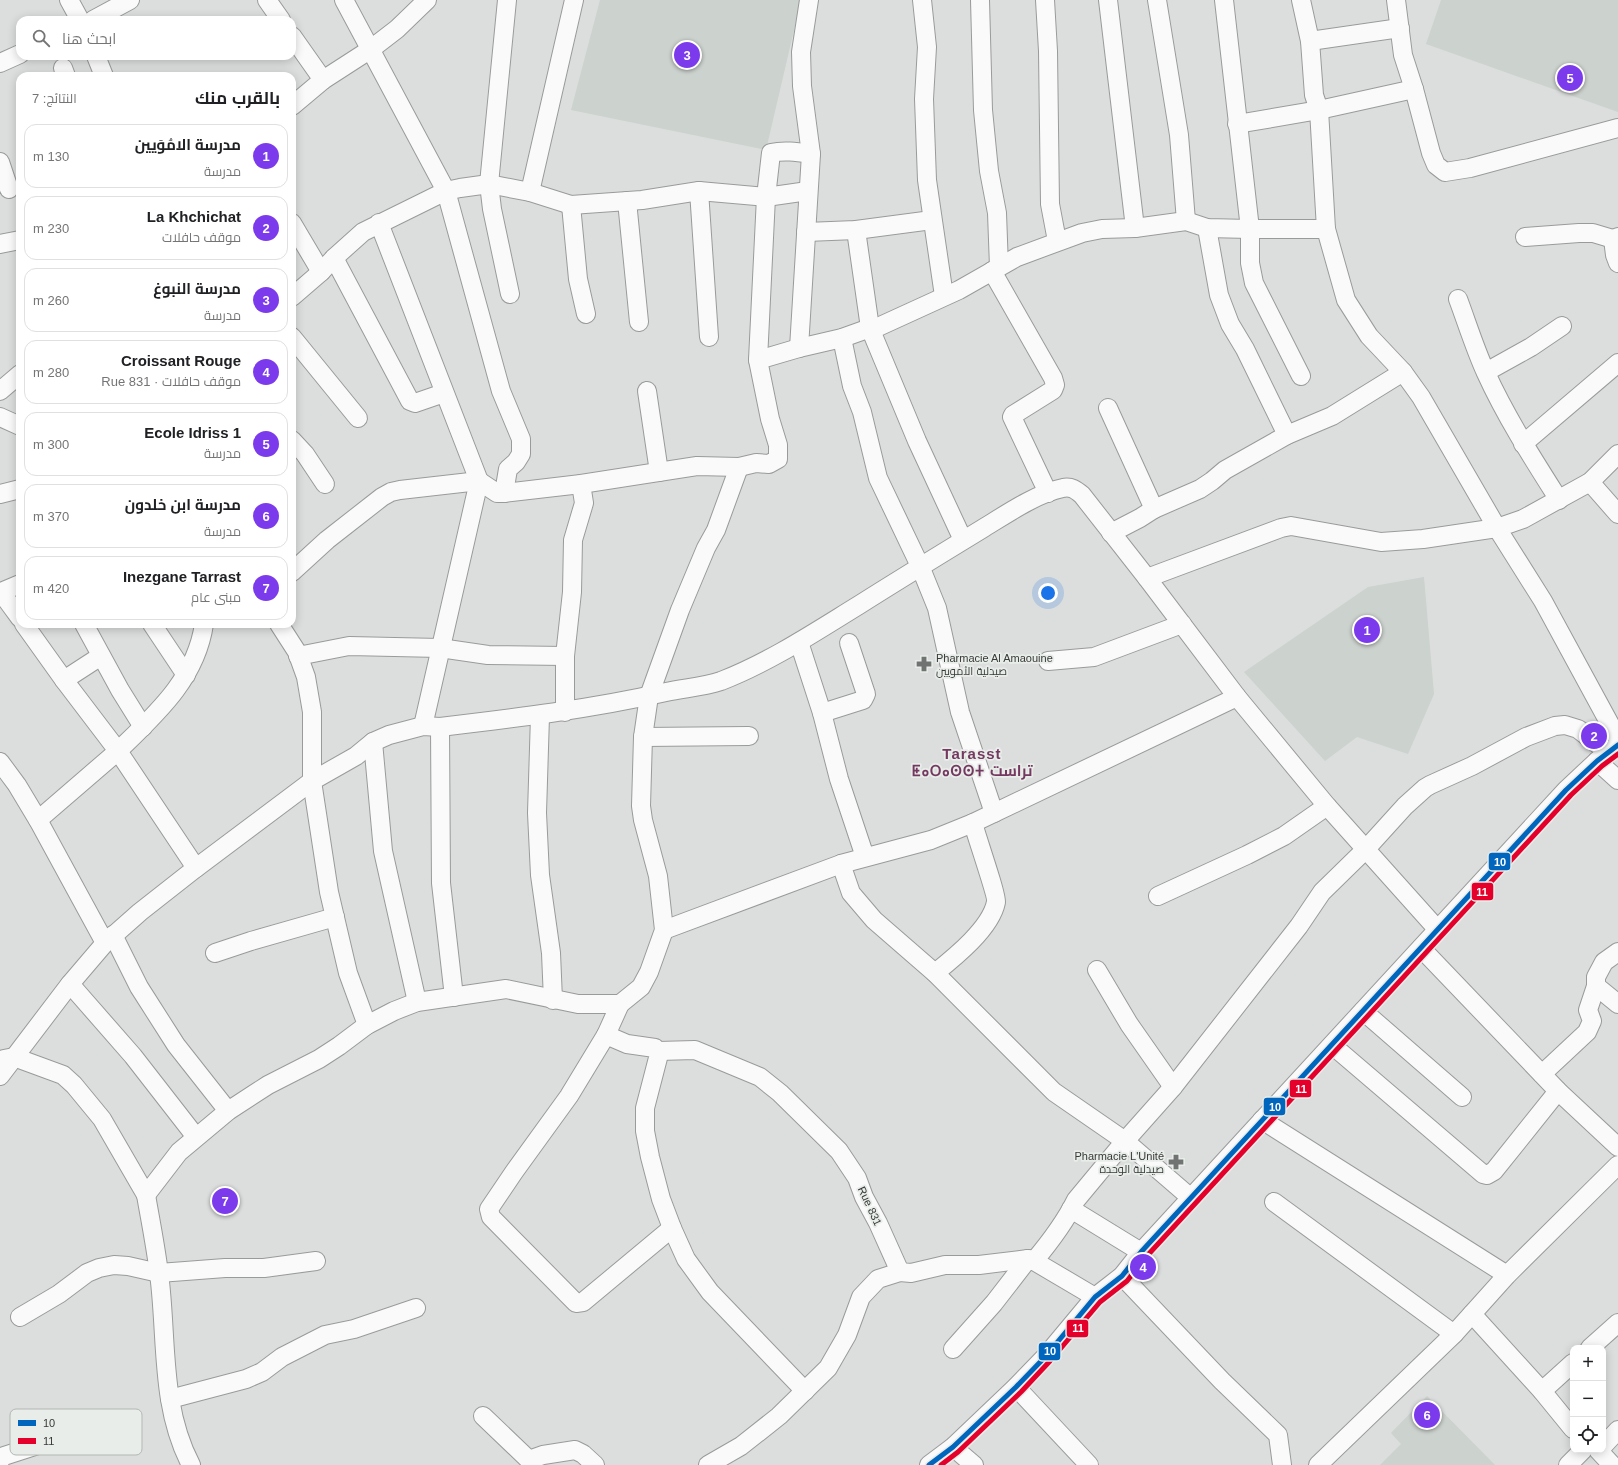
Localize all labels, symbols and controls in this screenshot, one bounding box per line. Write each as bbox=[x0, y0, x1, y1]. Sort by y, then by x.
search box bbox=[16, 16, 296, 60]
icon: search bbox=[30, 27, 52, 49]
text: ابحث هنا bbox=[62, 30, 116, 47]
pin: 3 bbox=[674, 40, 700, 70]
pin: 5 bbox=[1557, 63, 1583, 93]
text: بالقرب منك bbox=[195, 89, 280, 108]
text: النتائج: 7 bbox=[32, 91, 77, 106]
text: مدرسة الامُوَيين bbox=[135, 136, 241, 153]
text: 130 m bbox=[33, 149, 69, 164]
text: 1 bbox=[262, 149, 270, 164]
text: مدرسة bbox=[204, 164, 241, 179]
text: La Khchichat bbox=[147, 208, 241, 225]
text: 230 m bbox=[33, 221, 69, 236]
text: 2 bbox=[262, 221, 270, 236]
text: موقف حافلات bbox=[162, 230, 241, 245]
text: مدرسة النبوغ bbox=[153, 280, 241, 297]
text: 260 m bbox=[33, 293, 69, 308]
text: 3 bbox=[262, 293, 270, 308]
text: مدرسة bbox=[204, 308, 241, 323]
text: Croissant Rouge bbox=[121, 352, 241, 369]
text: 280 m bbox=[33, 365, 69, 380]
text: 4 bbox=[262, 365, 270, 380]
text: موقف حافلات · Rue 831 bbox=[101, 374, 241, 389]
text: Ecole Idriss 1 bbox=[144, 424, 241, 441]
text: 300 m bbox=[33, 437, 69, 452]
text: 5 bbox=[262, 437, 270, 452]
text: مدرسة bbox=[204, 446, 241, 461]
text: مدرسة ابن خلدون bbox=[125, 496, 241, 513]
text: 370 m bbox=[33, 509, 69, 524]
text: 6 bbox=[262, 509, 270, 524]
text: مدرسة bbox=[204, 524, 241, 539]
text: Inezgane Tarrast bbox=[123, 568, 241, 585]
text: 420 m bbox=[33, 581, 69, 596]
text: 7 bbox=[262, 581, 270, 596]
your location bbox=[1038, 583, 1058, 603]
text: مبنى عام bbox=[191, 590, 241, 605]
pin: 1 bbox=[1354, 615, 1380, 645]
place label: Pharmacie Al Amaouine صيدلية الأمويين bbox=[936, 652, 1053, 678]
pharmacy icon: Pharmacie Al Amaouine صيدلية الأمويين bbox=[915, 655, 933, 673]
pin: 2 bbox=[1581, 721, 1607, 751]
district label: Tarasst ⵟⴰⵔⴰⵙⵙⵜ تراست bbox=[912, 745, 1033, 780]
line badge: 10 bbox=[1488, 852, 1511, 871]
text: 10 bbox=[1494, 856, 1506, 868]
line badge: 11 bbox=[1471, 882, 1494, 901]
text: 11 bbox=[1476, 886, 1488, 898]
line badge: 11 bbox=[1289, 1079, 1312, 1098]
text: 11 bbox=[1295, 1083, 1307, 1095]
line badge: 10 bbox=[1263, 1097, 1286, 1116]
text: 10 bbox=[1269, 1101, 1281, 1113]
place label: Pharmacie L'Unité صيدلية الوحدة bbox=[1074, 1150, 1164, 1176]
pharmacy icon: Pharmacie L'Unité صيدلية الوحدة bbox=[1167, 1153, 1185, 1171]
street label: Rue 831 bbox=[856, 1185, 884, 1227]
pin: 7 bbox=[212, 1186, 238, 1216]
pin: 4 bbox=[1130, 1252, 1156, 1282]
line badge: 11 bbox=[1066, 1319, 1089, 1338]
text: 11 bbox=[1072, 1322, 1084, 1334]
line badge: 10 bbox=[1038, 1342, 1061, 1361]
text: 10 bbox=[1044, 1345, 1056, 1357]
map controls bbox=[1570, 1345, 1606, 1453]
button: + bbox=[1570, 1345, 1606, 1381]
button: − bbox=[1570, 1381, 1606, 1417]
pin: 6 bbox=[1414, 1400, 1440, 1430]
legend bbox=[10, 1409, 142, 1455]
text: 10 bbox=[43, 1417, 55, 1429]
button: locate bbox=[1570, 1417, 1606, 1453]
text: 11 bbox=[43, 1435, 54, 1447]

